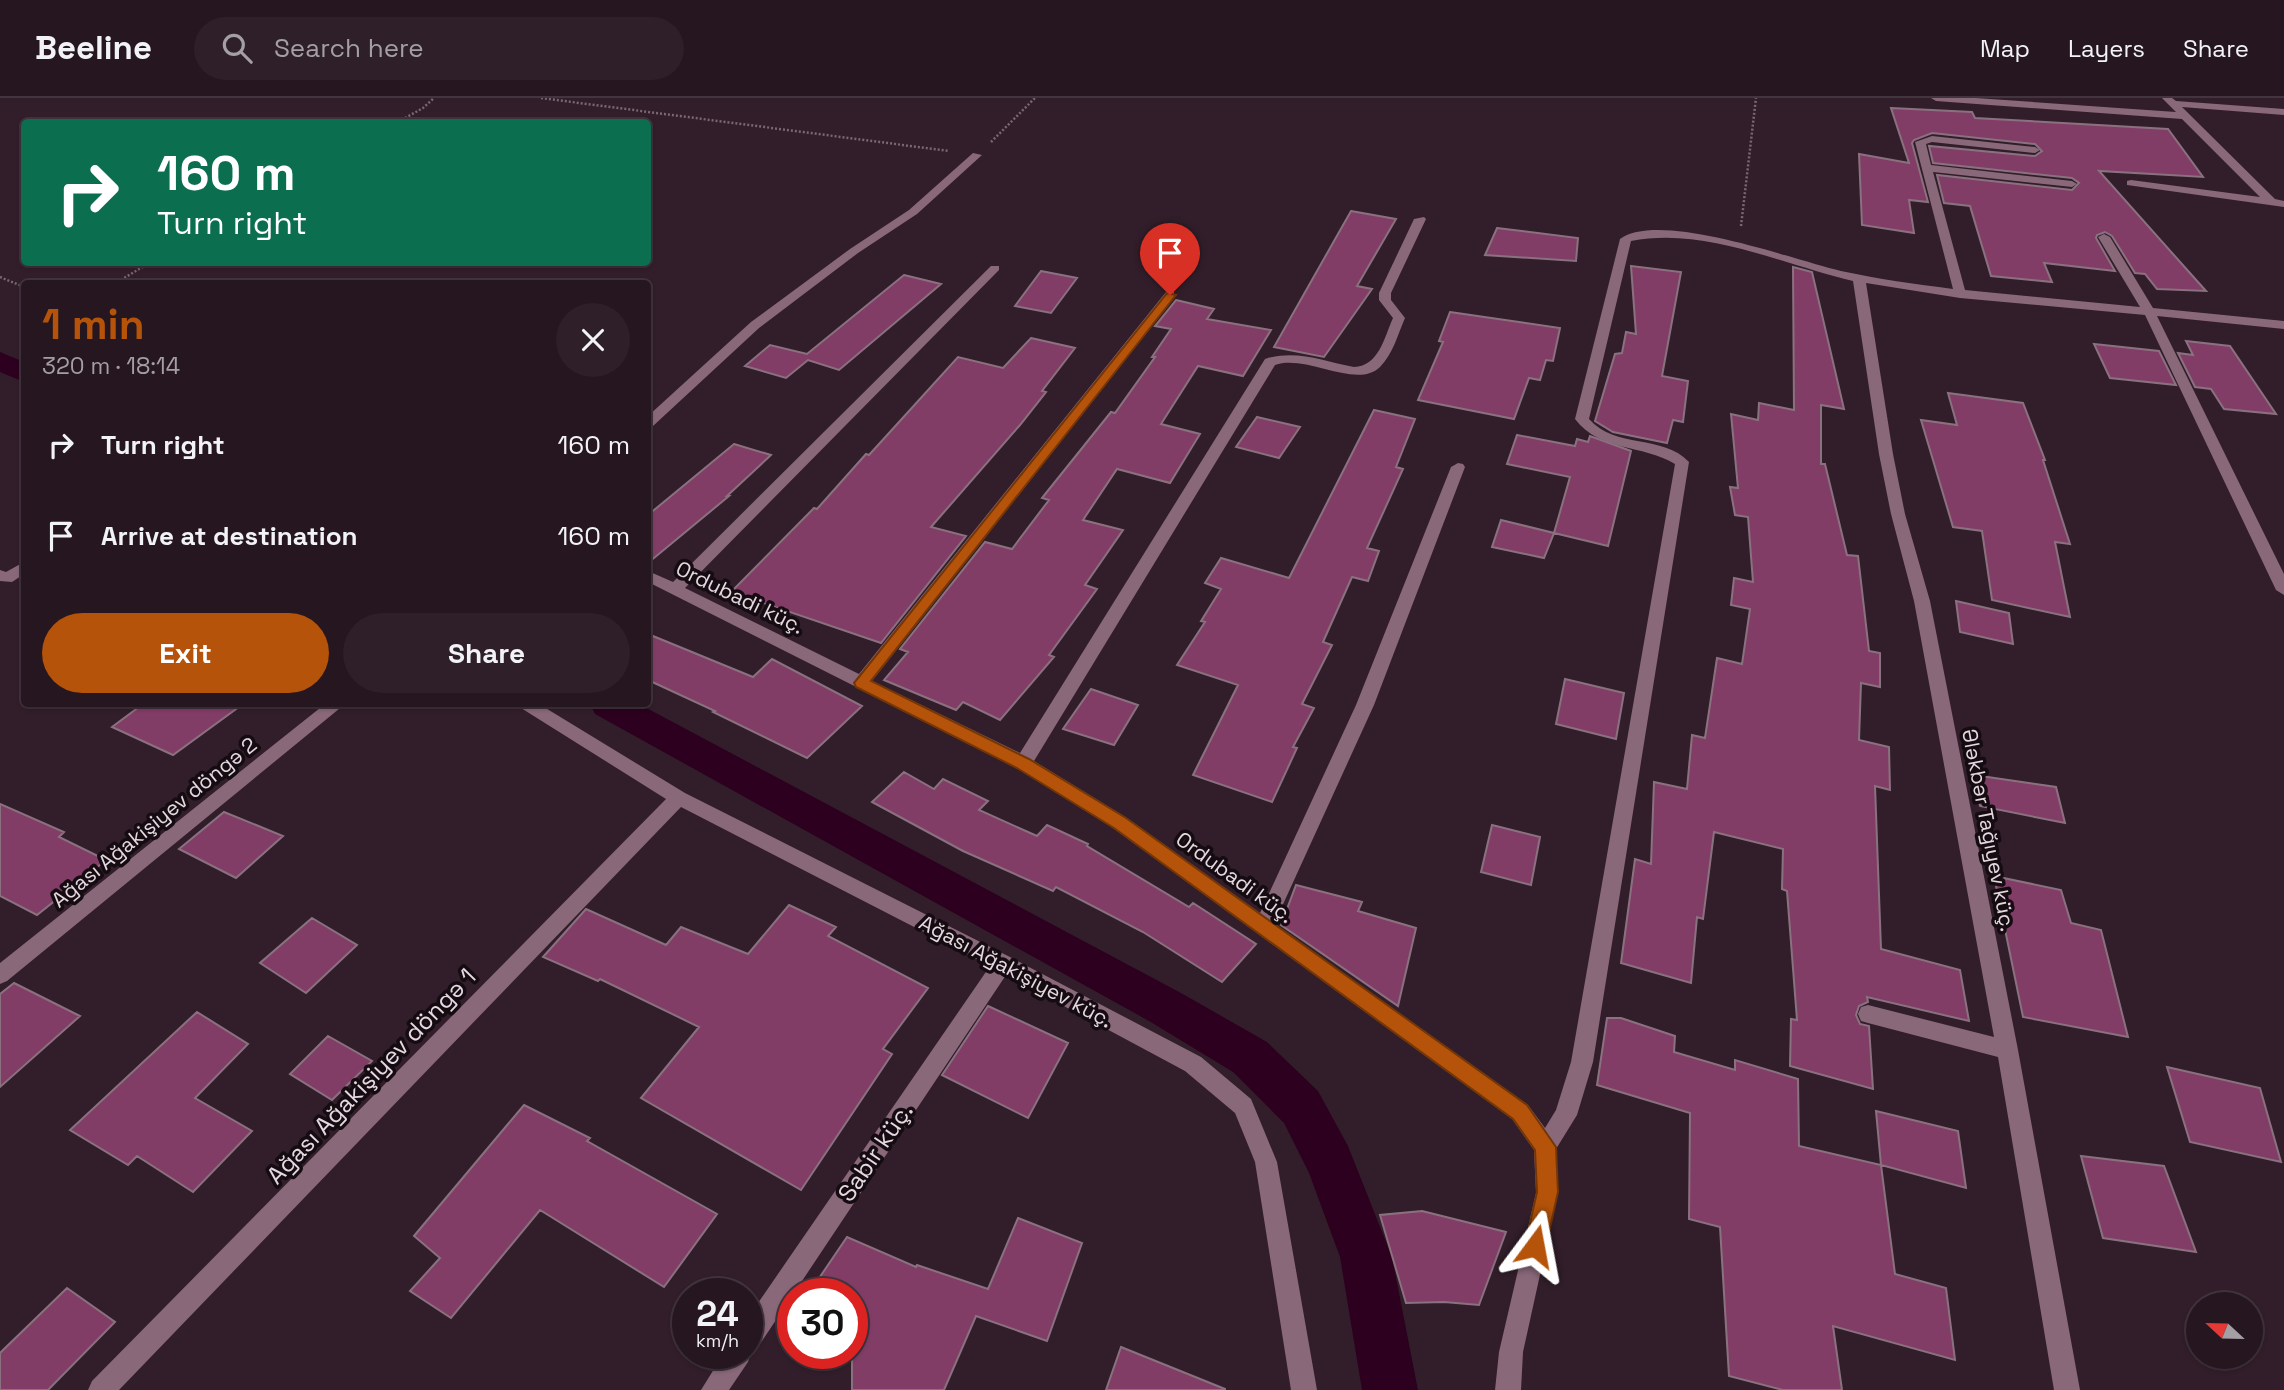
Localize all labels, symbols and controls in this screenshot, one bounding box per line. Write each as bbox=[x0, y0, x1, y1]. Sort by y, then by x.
search box bbox=[194, 17, 684, 80]
text: Beeline bbox=[35, 27, 152, 69]
icon: search bbox=[218, 29, 256, 67]
text: Search here bbox=[274, 31, 424, 65]
text: Map bbox=[1980, 33, 2030, 64]
text: Layers bbox=[2068, 33, 2145, 64]
text: Share bbox=[2183, 33, 2249, 64]
text: 160 m bbox=[157, 142, 295, 204]
icon: right bbox=[42, 147, 133, 238]
text: Turn right bbox=[157, 203, 307, 243]
pin bbox=[1140, 223, 1200, 295]
icon: arrive bbox=[1151, 234, 1189, 272]
text: 1 min bbox=[42, 298, 145, 351]
button: close bbox=[556, 303, 630, 377]
text: 320 m · 18:14 bbox=[42, 351, 180, 381]
icon: right bbox=[42, 426, 80, 464]
text: Turn right bbox=[101, 428, 225, 462]
text: 160 m bbox=[558, 428, 630, 462]
icon: arrive bbox=[42, 517, 80, 555]
text: Arrive at destination bbox=[101, 519, 358, 553]
text: 160 m bbox=[558, 519, 630, 553]
street label: Ordubadi küç. bbox=[672, 554, 808, 640]
button: Exit bbox=[42, 613, 329, 693]
button: Share bbox=[343, 613, 630, 693]
street label: Ələkbər Tağıyev küç. bbox=[1956, 727, 2022, 933]
street label: Ağası Ağakişiyev döngə 2 bbox=[46, 731, 262, 913]
street label: Ordubadi küç. bbox=[1171, 825, 1299, 929]
street label: Ağası Ağakişiyev küç. bbox=[915, 909, 1117, 1033]
street label: Ağası Ağakişiyev döngə 1 bbox=[260, 961, 482, 1191]
street label: Sabir küç. bbox=[831, 1097, 919, 1207]
position arrow bbox=[1498, 1209, 1572, 1283]
speed limit sign: 30 bbox=[777, 1278, 868, 1369]
text: 24 bbox=[696, 1292, 739, 1336]
north arrow bbox=[2186, 1292, 2263, 1368]
map controls bbox=[2186, 1292, 2263, 1369]
text: km/h bbox=[696, 1329, 739, 1352]

